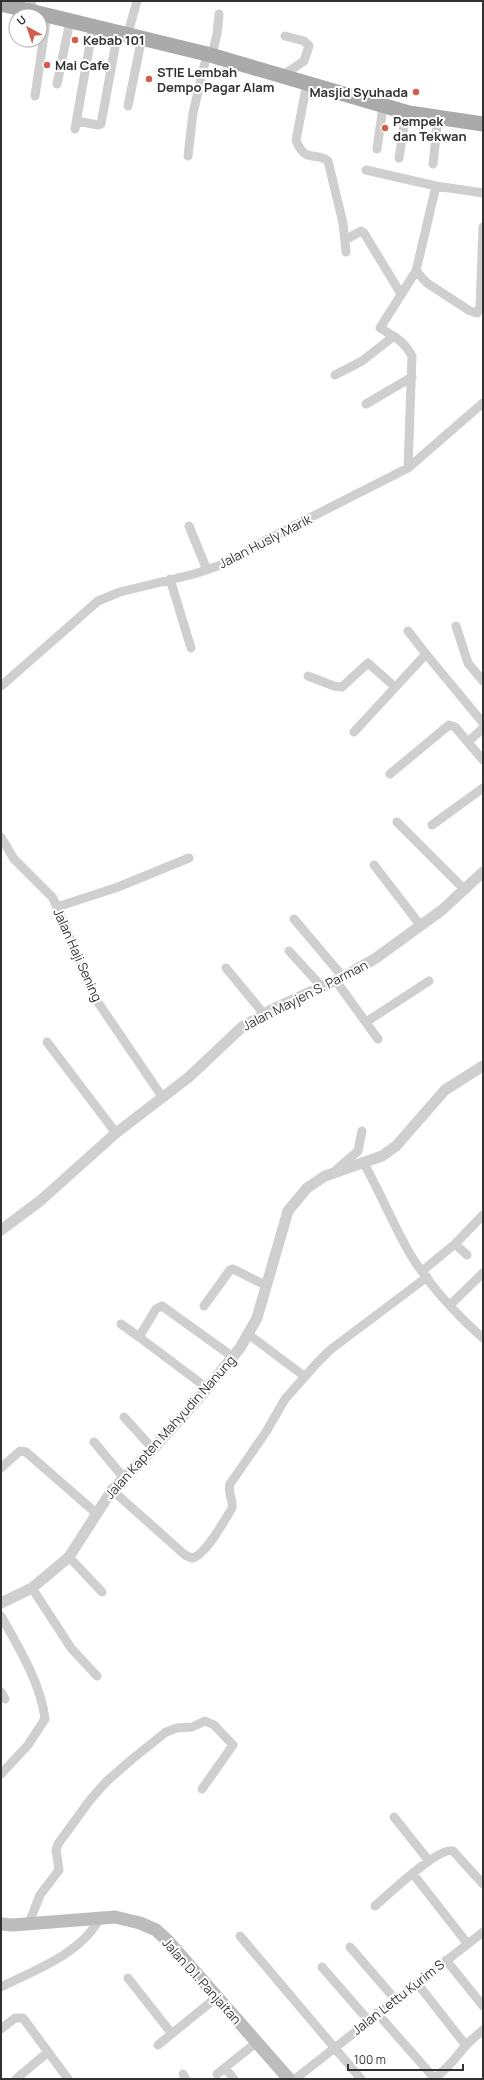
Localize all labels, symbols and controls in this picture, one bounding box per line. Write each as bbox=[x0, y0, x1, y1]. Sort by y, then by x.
north arrow bbox=[8, 8, 48, 48]
text: U bbox=[13, 12, 29, 28]
place label: Kebab 101 bbox=[83, 31, 145, 49]
marker: Kebab 101 bbox=[70, 35, 80, 45]
place label: Mai Cafe bbox=[55, 56, 110, 74]
marker: Mai Cafe bbox=[42, 60, 52, 70]
place label: STIE Lembah Dempo Pagar Alam bbox=[157, 63, 275, 96]
marker: STIE Lembah Dempo Pagar Alam bbox=[144, 74, 154, 84]
place label: Masjid Syuhada bbox=[309, 83, 408, 101]
marker: Masjid Syuhada bbox=[411, 87, 421, 97]
place label: Pempek dan Tekwan bbox=[393, 112, 467, 145]
marker: Pempek dan Tekwan bbox=[380, 123, 390, 133]
street label: Jalan Husly Marik bbox=[215, 510, 315, 572]
street label: Jalan Haji Sening bbox=[49, 905, 107, 1005]
street label: Jalan Mayjen S. Parman bbox=[239, 956, 371, 1034]
street label: Jalan Kapten Mahyudin Nanung bbox=[101, 1351, 239, 1503]
street label: Jalan D.I. Panjaitan bbox=[158, 1934, 246, 2028]
street label: Jalan Lettu Kurim S bbox=[348, 1955, 448, 2039]
scale bar bbox=[348, 2046, 463, 2072]
text: 100 m bbox=[354, 2051, 386, 2068]

